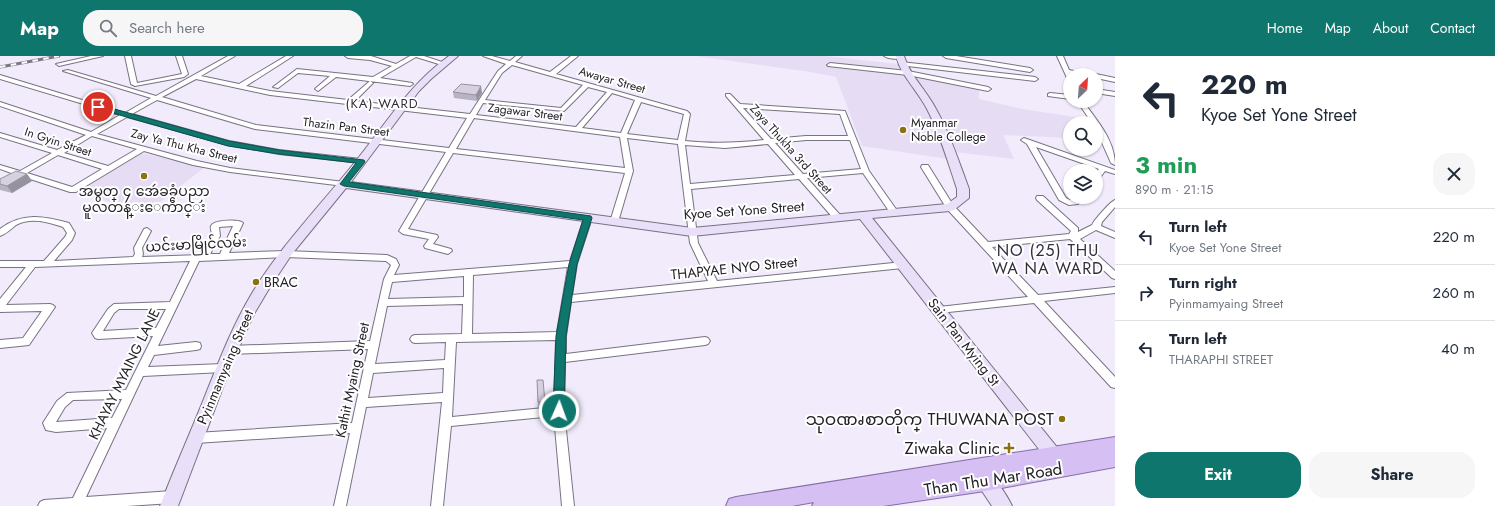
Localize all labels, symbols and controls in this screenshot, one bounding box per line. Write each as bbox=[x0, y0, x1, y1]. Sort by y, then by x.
search box bbox=[83, 10, 363, 46]
text: Map bbox=[20, 15, 59, 42]
icon: search bbox=[97, 17, 119, 39]
text: Search here bbox=[129, 17, 205, 39]
text: Home bbox=[1267, 18, 1303, 38]
text: Map bbox=[1325, 18, 1351, 38]
text: About bbox=[1373, 18, 1408, 38]
text: Contact bbox=[1430, 18, 1475, 38]
street label: Awayar Street bbox=[577, 62, 648, 98]
text: 220 m bbox=[1201, 64, 1288, 105]
north arrow bbox=[1063, 68, 1103, 108]
map controls bbox=[1063, 68, 1103, 204]
icon: left bbox=[1135, 72, 1187, 124]
pin bbox=[81, 90, 115, 124]
district label: (KA) WARD bbox=[345, 94, 419, 113]
icon: arrive bbox=[87, 96, 109, 118]
street label: Zagawar Street bbox=[487, 98, 564, 126]
street label: Zaya Thukha 3rd Street bbox=[746, 100, 837, 198]
text: Kyoe Set Yone Street bbox=[1201, 102, 1356, 128]
street label: Thazin Pan Street bbox=[302, 113, 390, 141]
place label: Myanmar Noble College bbox=[911, 114, 986, 146]
button: search bbox=[1063, 116, 1103, 156]
street label: In Gyin Street bbox=[22, 123, 94, 161]
street label: Zay Ya Thu Kha Street bbox=[129, 124, 239, 168]
marker: Myanmar Noble College bbox=[898, 125, 908, 135]
text: 3 min bbox=[1135, 147, 1197, 182]
button: close bbox=[1433, 153, 1475, 195]
button: layers bbox=[1063, 164, 1103, 204]
marker: အမွတ္ ၄ အေဴခခံပညာ မူလတန္းေကဵာင္း bbox=[139, 171, 149, 181]
text: 890 m · 21:15 bbox=[1135, 180, 1213, 199]
place label: အမွတ္ ၄ အေဴခခံပညာ မူလတန္းေကဵာင္း bbox=[78, 181, 210, 219]
street label: Kyoe Set Yone Street bbox=[683, 196, 806, 224]
text: Turn left bbox=[1169, 216, 1227, 238]
icon: left bbox=[1135, 226, 1157, 248]
text: 220 m bbox=[1433, 226, 1475, 248]
street label: ယင်းမာမြိုင်လမ်း bbox=[145, 231, 247, 259]
text: Kyoe Set Yone Street bbox=[1169, 238, 1281, 257]
district label: NO (25) THU WA NA WARD bbox=[992, 239, 1104, 280]
street label: THAPYAE NYO Street bbox=[670, 251, 799, 285]
place label: BRAC bbox=[264, 272, 298, 292]
text: Turn right bbox=[1169, 272, 1237, 294]
marker: BRAC bbox=[251, 277, 261, 287]
icon: right bbox=[1135, 282, 1157, 304]
text: 260 m bbox=[1433, 282, 1475, 304]
street label: Sain Pan Mying St bbox=[923, 294, 1005, 391]
text: Pyinmamyaing Street bbox=[1169, 294, 1283, 313]
street label: KHAYAY MYAING LANE bbox=[83, 305, 165, 443]
street label: Pyinmamyaing Street bbox=[192, 306, 258, 427]
street label: Kathit Myaing Street bbox=[330, 320, 374, 439]
text: Turn left bbox=[1169, 328, 1227, 350]
icon: left bbox=[1135, 338, 1157, 360]
text: 40 m bbox=[1441, 338, 1475, 360]
text: THARAPHI STREET bbox=[1169, 350, 1273, 369]
position arrow bbox=[538, 390, 580, 432]
place label: သုဝဏၧစာတိုက္ THUWANA POST bbox=[806, 407, 1054, 434]
marker: သုဝဏၧစာတိုက္ THUWANA POST bbox=[1057, 414, 1067, 424]
place label: Ziwaka Clinic bbox=[904, 436, 1000, 460]
marker: Ziwaka Clinic bbox=[1003, 442, 1015, 454]
button: Exit bbox=[1135, 452, 1301, 498]
button: Share bbox=[1309, 452, 1475, 498]
street label: Than Thu Mar Road bbox=[922, 456, 1064, 502]

